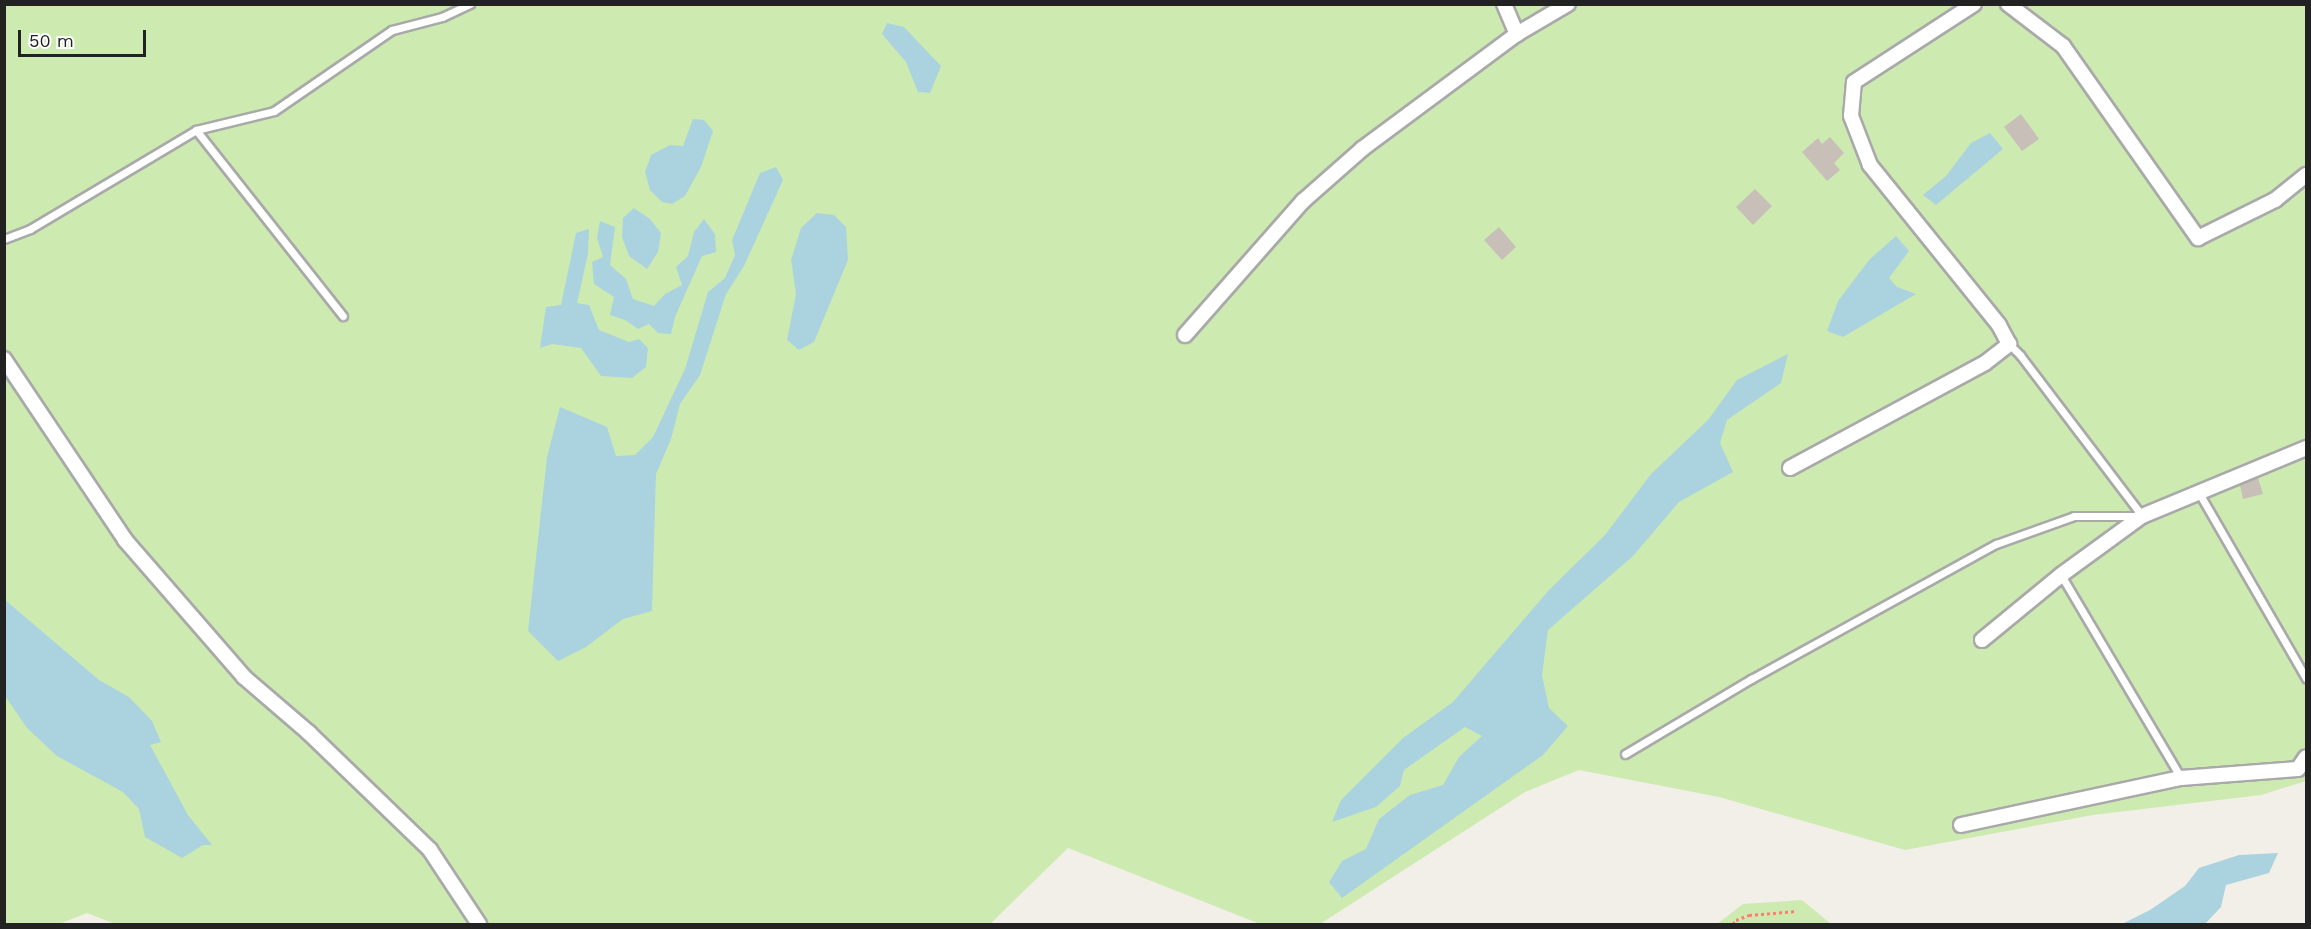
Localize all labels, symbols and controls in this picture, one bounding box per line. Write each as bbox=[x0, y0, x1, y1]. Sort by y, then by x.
scale bar bbox=[21, 18, 148, 56]
text: 50 m bbox=[29, 30, 74, 51]

